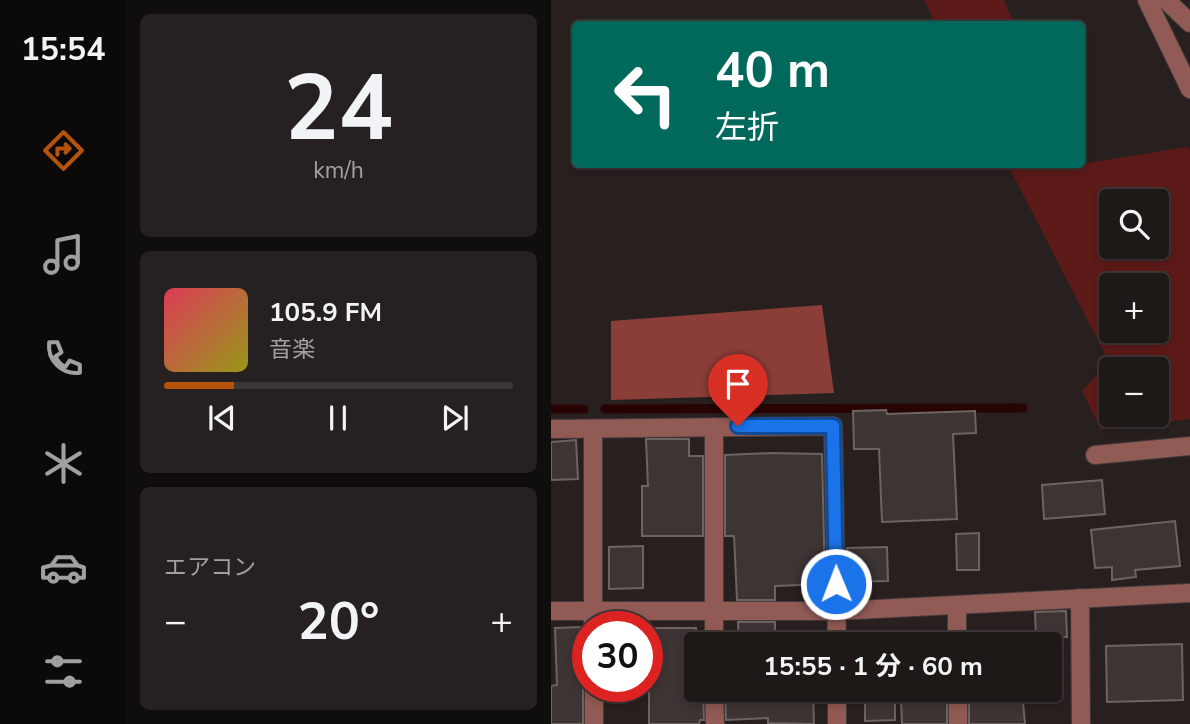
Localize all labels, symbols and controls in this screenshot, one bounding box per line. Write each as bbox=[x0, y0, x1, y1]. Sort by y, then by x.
text: 15:54 bbox=[21, 28, 105, 71]
text: 40 m bbox=[715, 37, 830, 104]
text: 24 bbox=[284, 47, 393, 171]
icon: left bbox=[600, 49, 691, 140]
text: 左折 bbox=[715, 106, 779, 149]
icon: directions bbox=[39, 126, 88, 175]
text: km/h bbox=[313, 155, 364, 186]
map controls bbox=[1099, 189, 1169, 427]
button: search bbox=[1099, 189, 1169, 259]
icon: music bbox=[39, 230, 88, 279]
button: + bbox=[1099, 273, 1169, 343]
text: 105.9 FM bbox=[269, 295, 382, 330]
icon: phone bbox=[39, 334, 88, 383]
text: 音楽 bbox=[269, 334, 315, 365]
pin bbox=[708, 354, 768, 426]
button: − bbox=[1099, 357, 1169, 427]
icon: arrive bbox=[719, 365, 757, 403]
icon: previous bbox=[203, 399, 241, 437]
icon: pause bbox=[319, 399, 357, 437]
icon: next bbox=[436, 399, 474, 437]
icon: climate bbox=[39, 439, 88, 488]
icon: car bbox=[39, 543, 88, 592]
position arrow bbox=[799, 547, 873, 621]
text: エアコン bbox=[164, 552, 256, 583]
text: 20° bbox=[297, 586, 380, 657]
text: − bbox=[164, 596, 187, 647]
text: + bbox=[490, 596, 513, 647]
speed limit sign: 30 bbox=[572, 611, 663, 702]
icon: filters bbox=[39, 647, 88, 696]
text: 15:55 · 1 分 · 60 m bbox=[763, 649, 983, 684]

